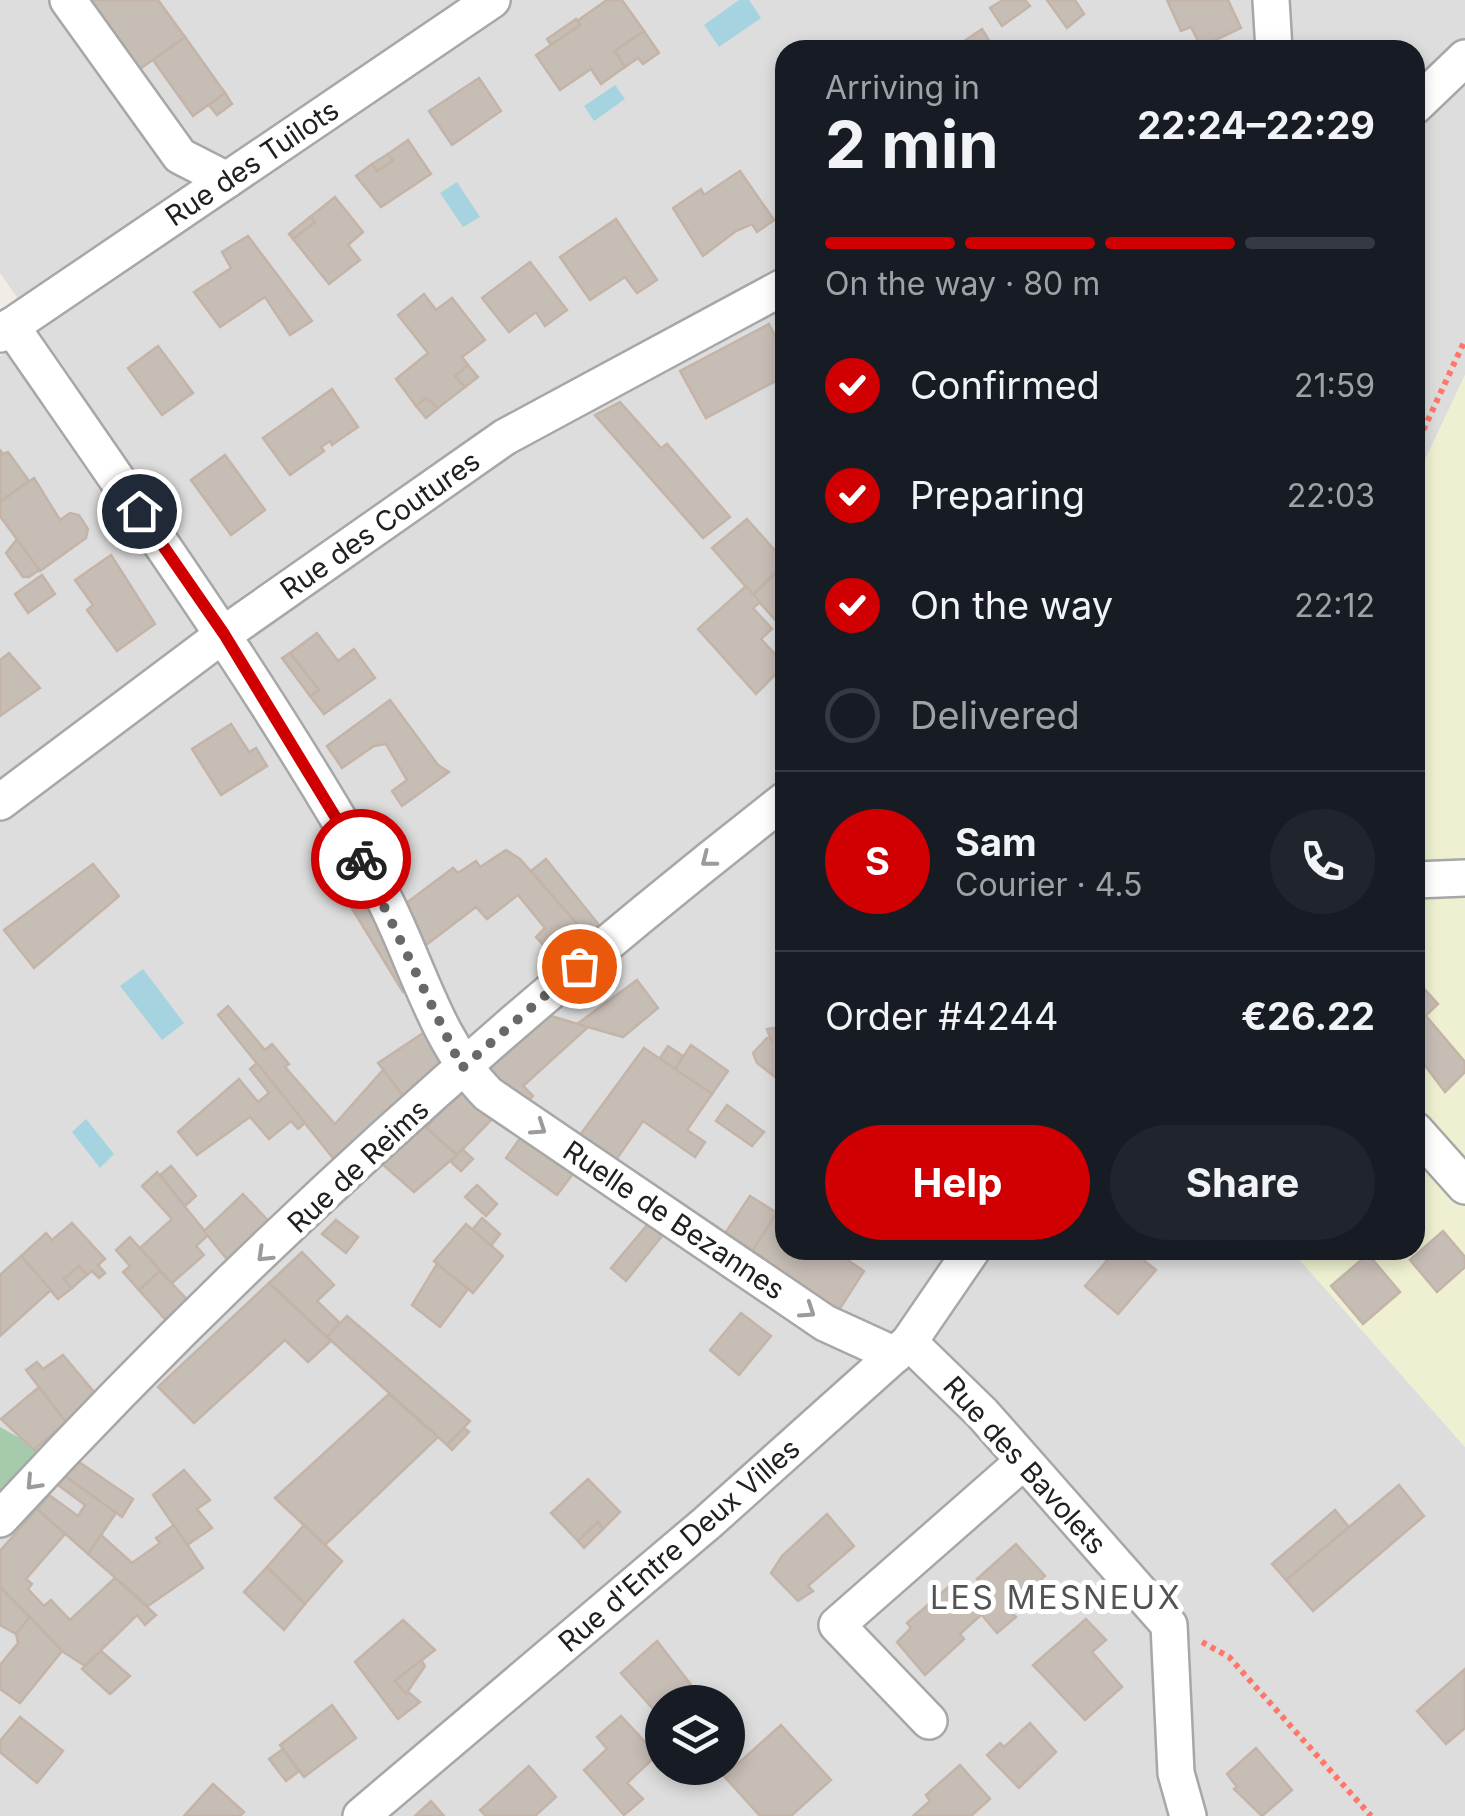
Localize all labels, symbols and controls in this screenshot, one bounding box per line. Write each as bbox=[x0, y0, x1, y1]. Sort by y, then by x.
text: Arriving in bbox=[825, 68, 980, 107]
street label: Rue des Tuilots bbox=[159, 93, 345, 233]
text: 22:24–22:29 bbox=[1137, 102, 1375, 148]
text: 2 min bbox=[825, 105, 999, 184]
text: On the way · 80 m bbox=[825, 264, 1100, 303]
icon: check bbox=[825, 358, 880, 413]
text: Confirmed bbox=[910, 362, 1100, 408]
text: 21:59 bbox=[1294, 366, 1375, 405]
street label: Rue des Coutures bbox=[274, 444, 486, 606]
icon: check bbox=[825, 468, 880, 523]
pin bbox=[97, 469, 182, 554]
text: Preparing bbox=[910, 472, 1085, 518]
text: 22:03 bbox=[1287, 476, 1375, 515]
icon: home bbox=[112, 484, 167, 539]
icon: check bbox=[825, 578, 880, 633]
text: On the way bbox=[910, 582, 1113, 628]
text: 22:12 bbox=[1294, 586, 1375, 625]
text: Delivered bbox=[910, 692, 1080, 738]
courier bbox=[311, 809, 411, 909]
button: phone bbox=[1270, 809, 1375, 914]
text: Sam bbox=[955, 819, 1037, 865]
icon: bike bbox=[334, 832, 389, 887]
text: S bbox=[865, 838, 890, 884]
one-way arrow bbox=[701, 849, 719, 866]
text: Courier · 4.5 bbox=[955, 865, 1143, 904]
pin bbox=[537, 924, 622, 1009]
icon: bag bbox=[552, 939, 607, 994]
text: Order #4244 bbox=[825, 993, 1058, 1039]
text: €26.22 bbox=[1241, 993, 1375, 1039]
street label: Rue de Reims bbox=[281, 1092, 435, 1240]
one-way arrow bbox=[528, 1116, 546, 1135]
button: Help bbox=[825, 1125, 1090, 1240]
button: Share bbox=[1110, 1125, 1375, 1240]
street label: Ruelle de Bezannes bbox=[557, 1133, 791, 1307]
one-way arrow bbox=[257, 1243, 275, 1261]
one-way arrow bbox=[796, 1299, 815, 1317]
street label: Rue des Bavolets bbox=[936, 1369, 1114, 1561]
street label: Rue d'Entre Deux Villes bbox=[552, 1431, 806, 1659]
one-way arrow bbox=[27, 1471, 45, 1490]
district label: LES MESNEUX bbox=[930, 1578, 1182, 1617]
map controls bbox=[645, 1685, 745, 1785]
button: layers bbox=[645, 1685, 745, 1785]

